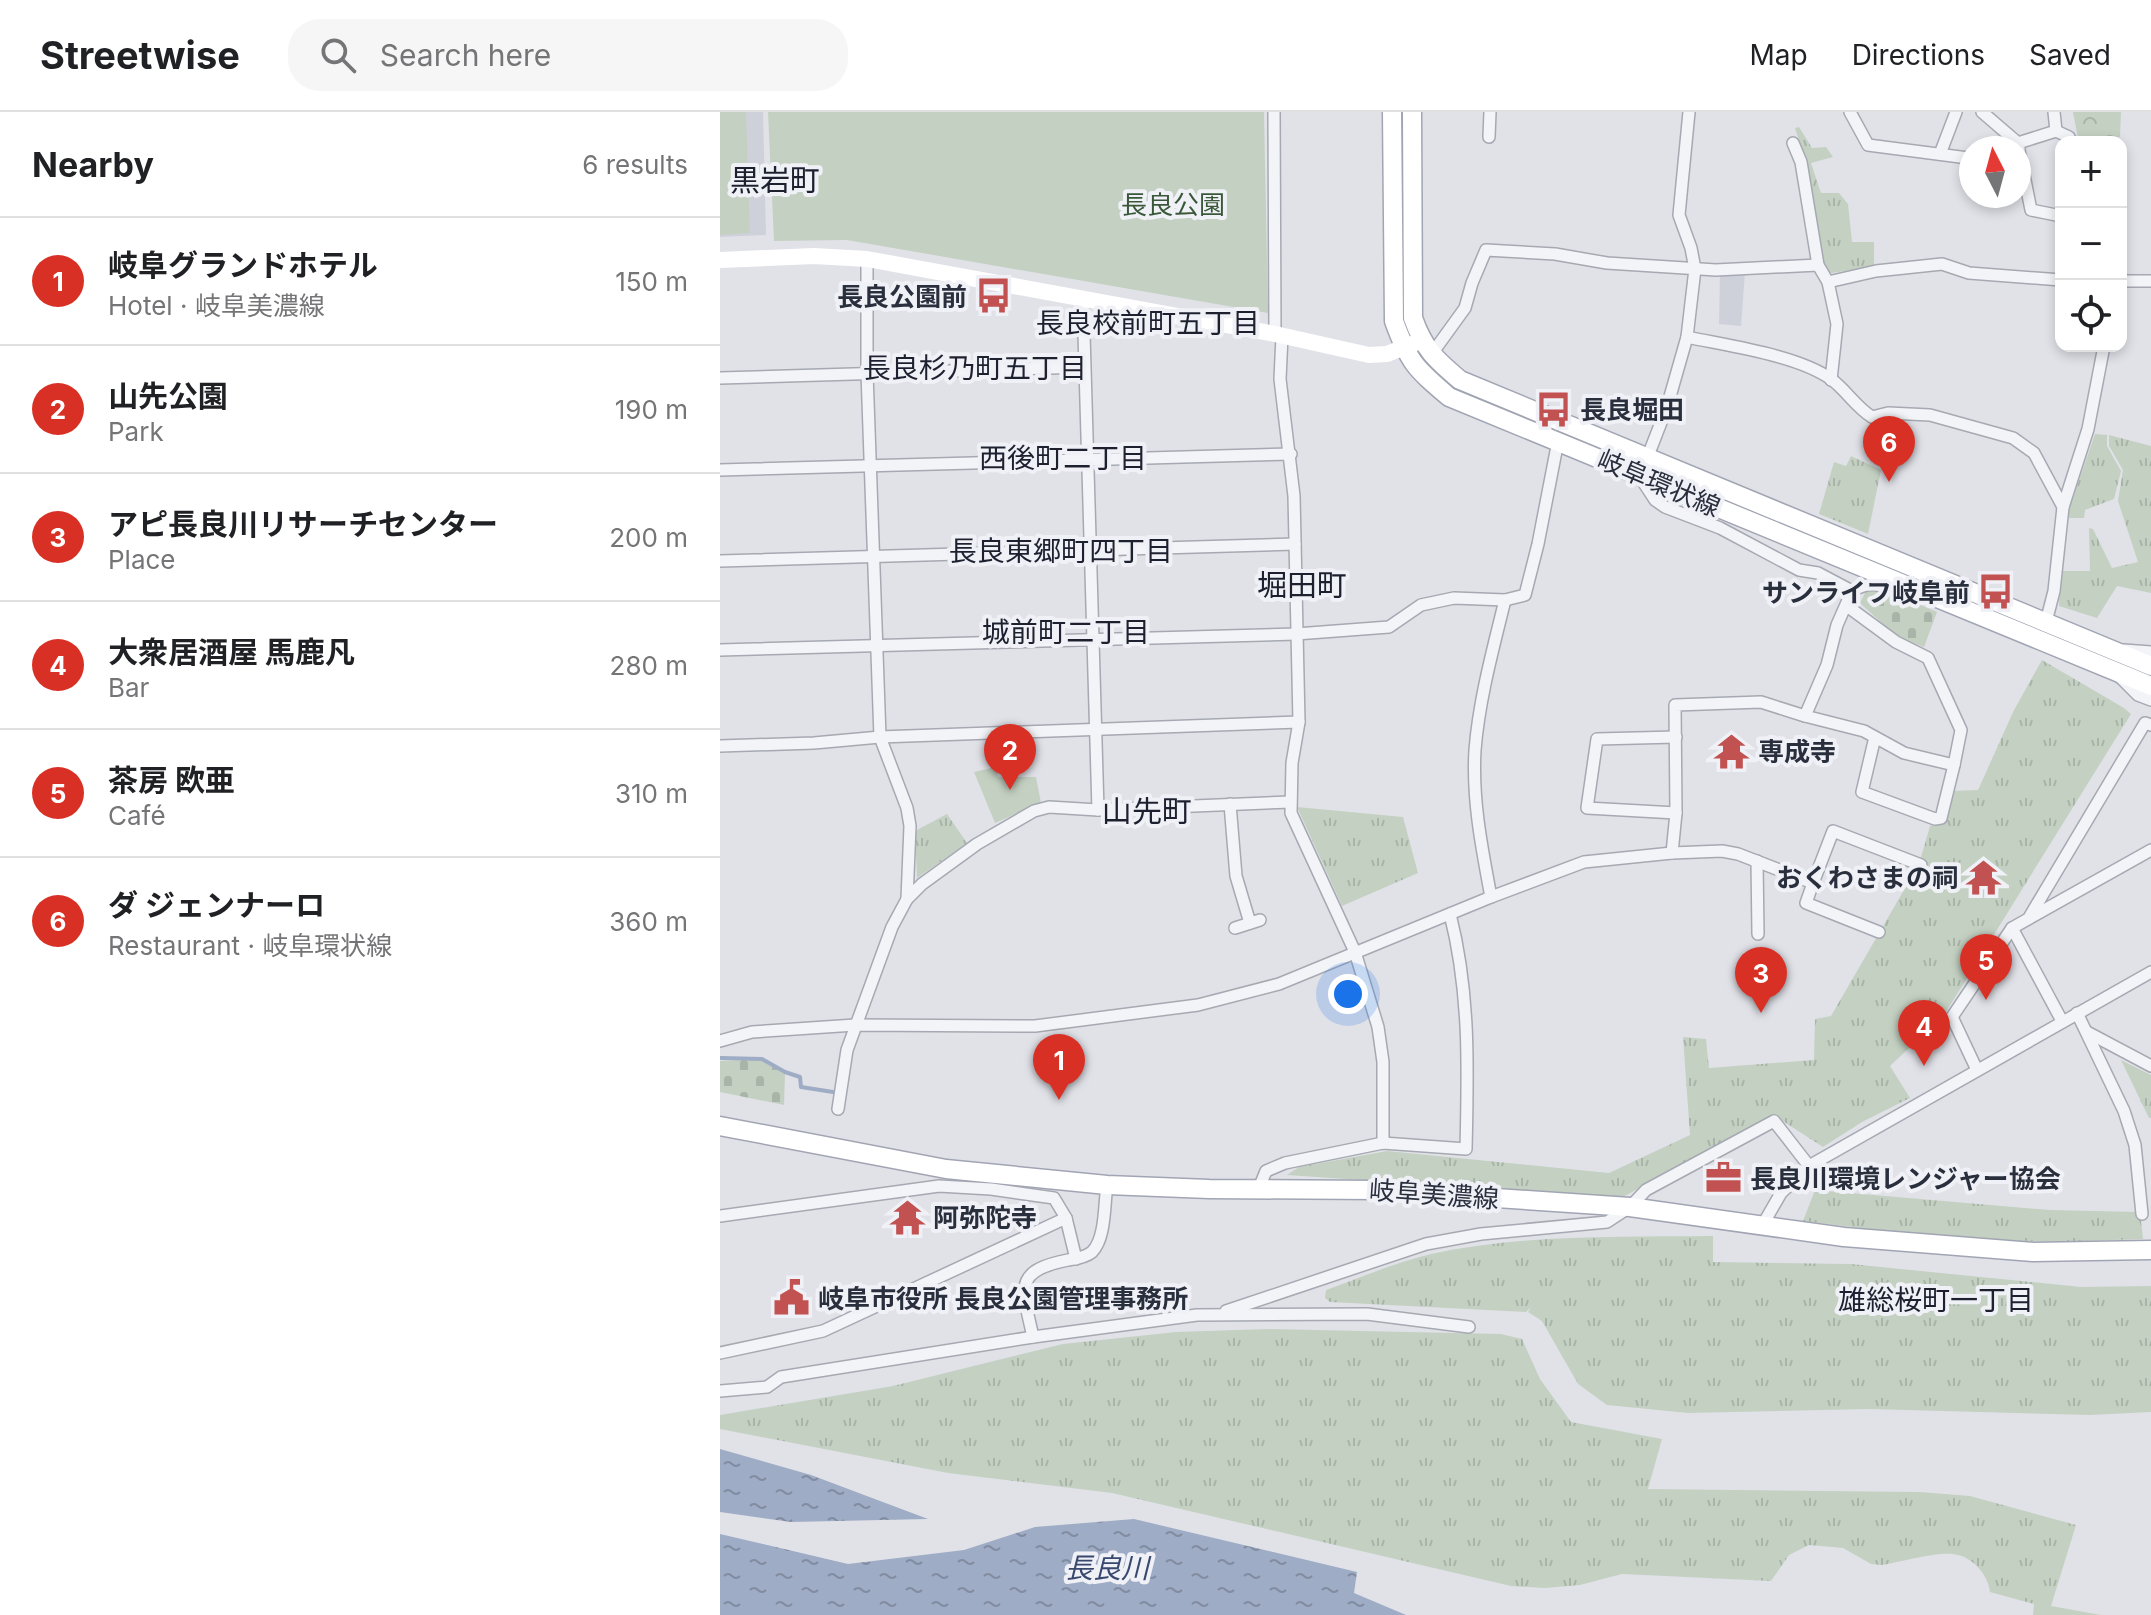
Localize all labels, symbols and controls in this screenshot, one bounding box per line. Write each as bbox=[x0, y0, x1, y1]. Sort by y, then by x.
search box bbox=[288, 19, 848, 91]
text: Streetwise bbox=[40, 32, 240, 78]
icon: search bbox=[316, 33, 360, 77]
text: Search here bbox=[380, 37, 551, 73]
text: Map bbox=[1749, 38, 1808, 72]
text: Directions bbox=[1852, 38, 1985, 72]
text: Saved bbox=[2029, 38, 2111, 72]
north arrow bbox=[1959, 136, 2031, 208]
map controls bbox=[2055, 136, 2127, 352]
button: + bbox=[2055, 136, 2127, 208]
text: Nearby bbox=[32, 144, 154, 185]
text: 6 results bbox=[582, 149, 688, 180]
district label: 黒岩町 bbox=[730, 162, 820, 198]
park label: 長良公園 bbox=[1121, 189, 1225, 220]
button: − bbox=[2055, 208, 2127, 280]
text: 岐阜グランドホテル bbox=[108, 247, 378, 283]
text: 1 bbox=[52, 266, 64, 297]
text: 150 m bbox=[615, 266, 688, 297]
bus stop icon: 長良公園前 bbox=[974, 277, 1012, 315]
button: locate bbox=[2055, 280, 2127, 352]
place label: 長良公園前 bbox=[837, 281, 967, 312]
text: Hotel · 岐阜美濃線 bbox=[108, 290, 325, 321]
district label: 長良校前町五丁目 bbox=[1036, 306, 1260, 340]
district label: 長良杉乃町五丁目 bbox=[863, 351, 1087, 385]
text: 山先公園 bbox=[108, 378, 228, 414]
bus stop icon: 長良堀田 bbox=[1535, 390, 1573, 428]
text: 2 bbox=[50, 394, 66, 425]
text: 190 m bbox=[615, 394, 688, 425]
place label: 長良堀田 bbox=[1580, 394, 1684, 425]
text: Park bbox=[108, 416, 164, 447]
pin: 6 bbox=[1863, 416, 1915, 482]
district label: 西後町二丁目 bbox=[979, 441, 1147, 475]
street label: 岐阜環状線 bbox=[1593, 443, 1725, 523]
text: アピ長良川リサーチセンター bbox=[108, 506, 498, 542]
text: 3 bbox=[50, 522, 66, 553]
text: 200 m bbox=[609, 522, 688, 553]
district label: 長良東郷町四丁目 bbox=[949, 534, 1173, 568]
text: Place bbox=[108, 544, 176, 575]
district label: 堀田町 bbox=[1257, 567, 1347, 603]
bus stop icon: サンライフ岐阜前 bbox=[1977, 573, 2015, 611]
place label: サンライフ岐阜前 bbox=[1762, 577, 1970, 608]
district label: 城前町二丁目 bbox=[982, 615, 1150, 649]
text: 大衆居酒屋 馬鹿凡 bbox=[108, 634, 355, 670]
text: 4 bbox=[49, 650, 67, 681]
text: 280 m bbox=[610, 650, 688, 681]
text: Bar bbox=[108, 672, 149, 703]
pin: 2 bbox=[984, 724, 1036, 790]
temple icon: 専成寺 bbox=[1713, 732, 1751, 770]
place label: 専成寺 bbox=[1758, 736, 1836, 767]
text: 茶房 欧亜 bbox=[108, 762, 235, 798]
text: 5 bbox=[50, 778, 66, 809]
text: 310 m bbox=[615, 778, 688, 809]
district label: 山先町 bbox=[1102, 793, 1192, 829]
text: Café bbox=[108, 800, 166, 831]
temple icon: おくわさまの祠 bbox=[1965, 858, 2003, 896]
place label: おくわさまの祠 bbox=[1776, 862, 1958, 893]
text: ダ ジェンナーロ bbox=[108, 887, 325, 923]
text: 6 bbox=[50, 906, 66, 937]
text: 360 m bbox=[609, 906, 688, 937]
text: Restaurant · 岐阜環状線 bbox=[108, 930, 392, 961]
pin: 5 bbox=[1960, 934, 2012, 1000]
pin: 3 bbox=[1735, 947, 1787, 1013]
your location bbox=[1328, 974, 1368, 1014]
pin: 4 bbox=[1898, 1000, 1950, 1066]
pin: 1 bbox=[1033, 1034, 1085, 1100]
office icon: 長良川環境レンジャー協会 bbox=[1705, 1159, 1743, 1197]
place label: 長良川環境レンジャー協会 bbox=[1750, 1163, 2061, 1194]
street label: 岐阜美濃線 bbox=[1368, 1174, 1500, 1214]
temple icon: 阿弥陀寺 bbox=[888, 1198, 926, 1236]
place label: 阿弥陀寺 bbox=[933, 1202, 1037, 1233]
public building icon: 岐阜市役所 長良公園管理事務所 bbox=[773, 1279, 811, 1317]
place label: 岐阜市役所 長良公園管理事務所 bbox=[818, 1283, 1188, 1314]
district label: 雄総桜町一丁目 bbox=[1838, 1283, 2034, 1317]
water label: 長良川 bbox=[1065, 1551, 1152, 1585]

